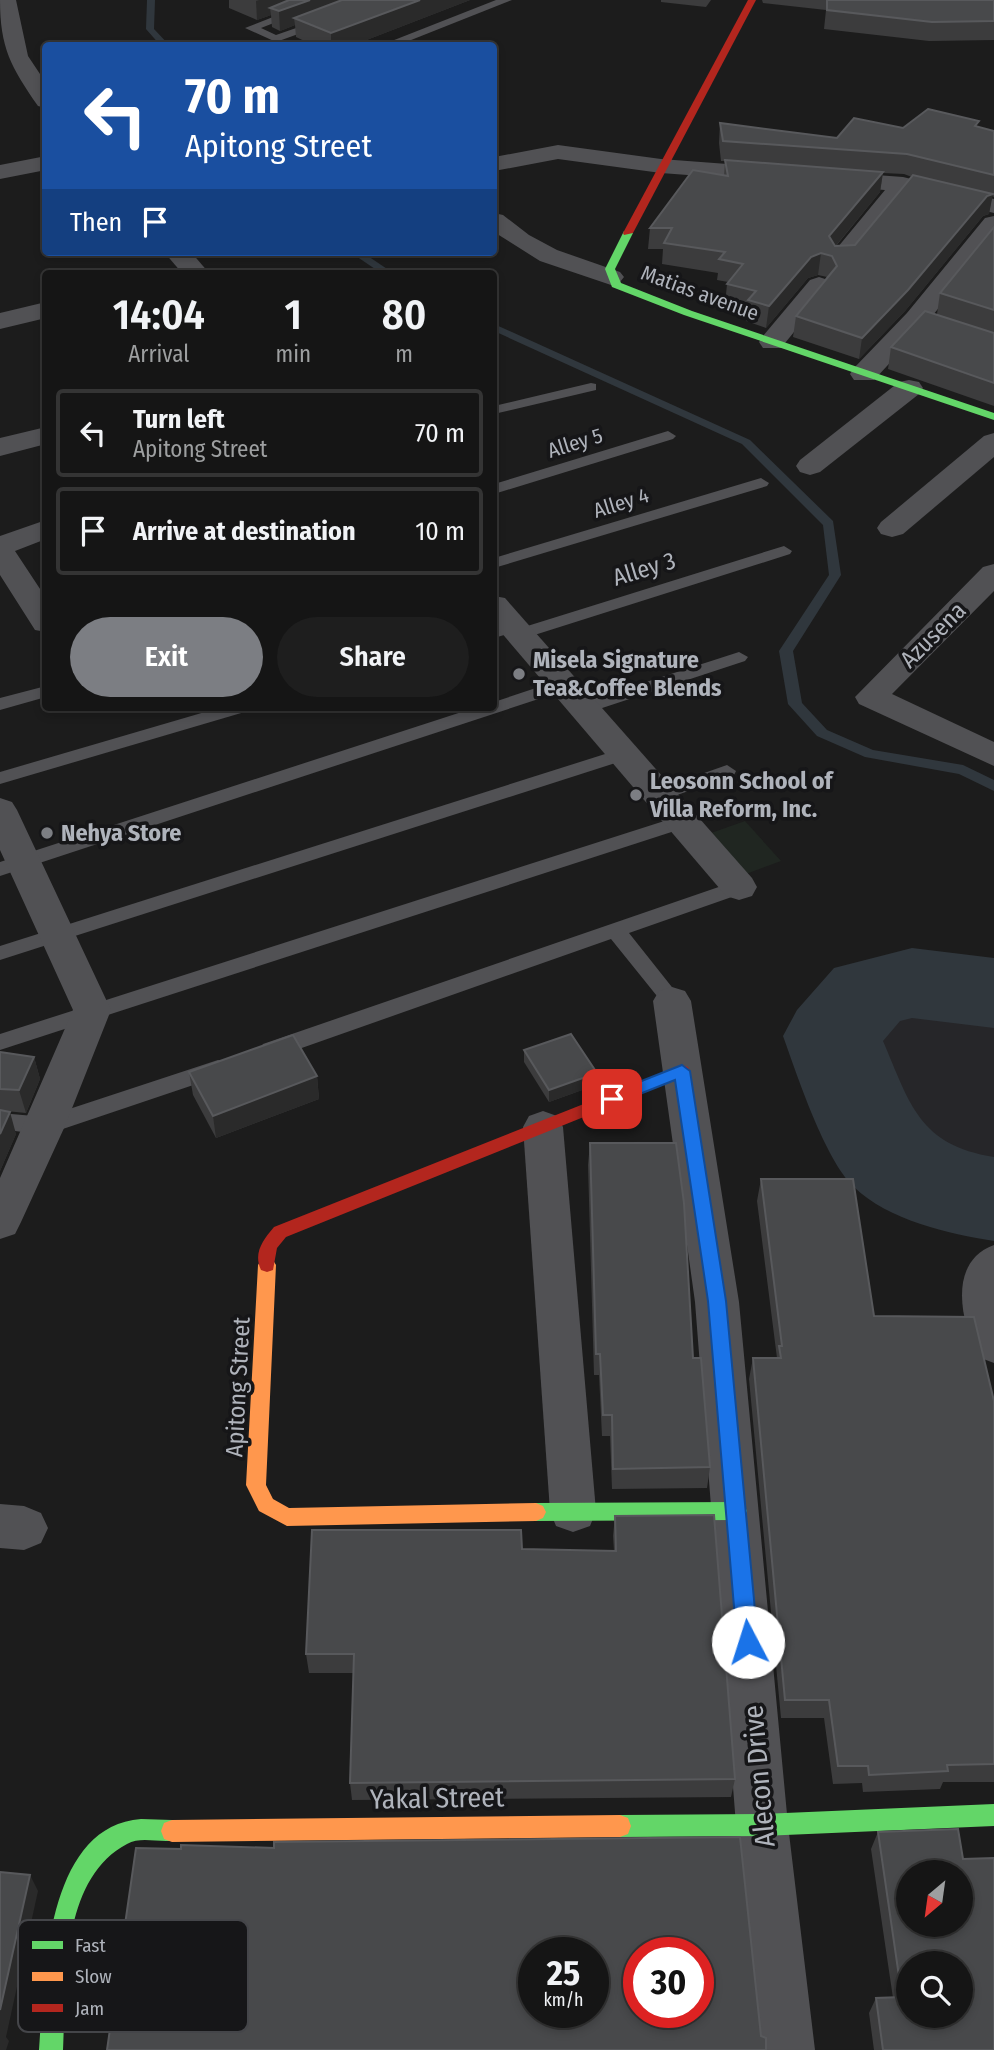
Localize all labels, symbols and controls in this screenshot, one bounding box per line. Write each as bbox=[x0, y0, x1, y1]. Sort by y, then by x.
text: 70 m bbox=[185, 67, 280, 126]
icon: left bbox=[70, 70, 161, 161]
text: Apitong Street bbox=[185, 127, 372, 165]
icon: arrive bbox=[136, 203, 174, 241]
text: Then bbox=[70, 207, 122, 238]
street label: Matias avenue bbox=[638, 260, 762, 326]
text: 14:04 bbox=[113, 290, 205, 340]
text: 1 bbox=[285, 290, 302, 340]
text: 80 bbox=[382, 290, 426, 340]
text: Arrival bbox=[128, 340, 189, 368]
text: min bbox=[276, 340, 311, 368]
text: m bbox=[395, 340, 413, 368]
text: Turn left bbox=[133, 404, 225, 435]
icon: left bbox=[74, 414, 112, 452]
text: 70 m bbox=[415, 418, 465, 449]
street label: Alley 5 bbox=[544, 422, 606, 464]
text: Apitong Street bbox=[133, 435, 267, 463]
street label: Alley 4 bbox=[590, 482, 652, 524]
icon: arrive bbox=[74, 512, 112, 550]
text: Arrive at destination bbox=[133, 516, 356, 547]
text: 10 m bbox=[415, 516, 465, 547]
street label: Alley 3 bbox=[609, 546, 679, 592]
street label: Azusena bbox=[894, 596, 972, 674]
button: Exit bbox=[70, 617, 263, 697]
button: Share bbox=[277, 617, 469, 697]
place label: Misela Signature Tea&Coffee Blends bbox=[533, 646, 722, 702]
marker: Misela Signature Tea&Coffee Blends bbox=[511, 666, 527, 682]
place label: Leosonn School of Villa Reform, Inc. bbox=[649, 767, 835, 823]
marker: Leosonn School of Villa Reform, Inc. bbox=[628, 787, 644, 803]
place label: Nehya Store bbox=[61, 819, 181, 847]
marker: Nehya Store bbox=[39, 825, 55, 841]
pin bbox=[582, 1069, 642, 1129]
icon: arrive bbox=[593, 1080, 631, 1118]
street label: Apitong Street bbox=[220, 1316, 256, 1458]
position arrow bbox=[711, 1605, 785, 1679]
street label: Alecon Drive bbox=[736, 1704, 782, 1848]
street label: Yakal Street bbox=[370, 1780, 505, 1816]
north arrow bbox=[896, 1860, 973, 1937]
map controls bbox=[896, 1860, 973, 2028]
legend bbox=[18, 1920, 248, 2032]
text: Fast bbox=[75, 1934, 106, 1957]
speed limit sign: 30 bbox=[623, 1937, 714, 2028]
button: search bbox=[896, 1951, 973, 2028]
text: 25 bbox=[547, 1952, 580, 1994]
text: Slow bbox=[75, 1965, 112, 1988]
text: km/h bbox=[543, 1989, 584, 2011]
text: Jam bbox=[75, 1997, 104, 2020]

